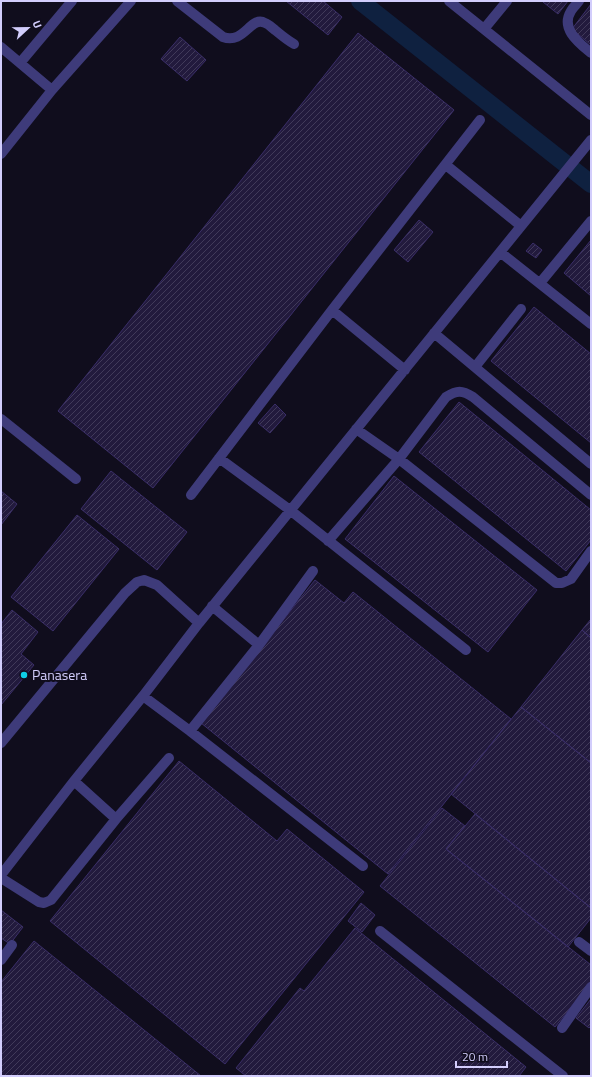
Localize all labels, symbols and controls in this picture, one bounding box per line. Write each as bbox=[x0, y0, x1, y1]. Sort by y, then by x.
north arrow bbox=[8, 8, 48, 48]
text: U bbox=[29, 18, 46, 31]
place label: Panasera bbox=[32, 664, 87, 685]
marker: Panasera bbox=[19, 670, 29, 680]
scale bar bbox=[456, 1043, 507, 1069]
text: 20 m bbox=[462, 1047, 488, 1066]

